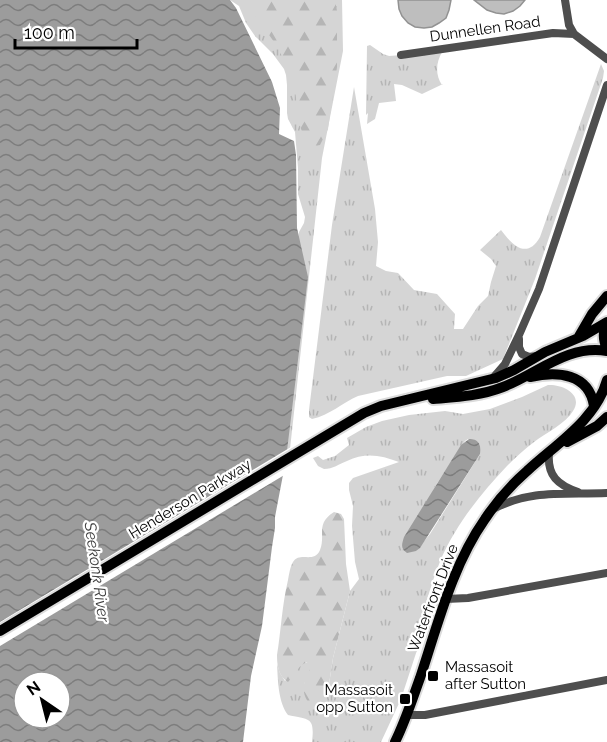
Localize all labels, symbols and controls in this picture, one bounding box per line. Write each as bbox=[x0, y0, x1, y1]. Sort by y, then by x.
scale bar bbox=[15, 12, 136, 50]
street label: Dunnellen Road bbox=[429, 12, 541, 46]
text: 100 m bbox=[24, 22, 75, 43]
street label: Henderson Parkway bbox=[126, 455, 254, 543]
water label: Seekonk River bbox=[80, 520, 113, 624]
street label: Waterfront Drive bbox=[404, 541, 462, 655]
place label: Massasoit after Sutton bbox=[445, 658, 526, 693]
marker: Massasoit after Sutton bbox=[426, 669, 440, 683]
north arrow bbox=[12, 670, 72, 730]
text: N bbox=[23, 677, 44, 699]
place label: Massasoit opp Sutton bbox=[316, 681, 393, 716]
marker: Massasoit opp Sutton bbox=[398, 692, 412, 706]

